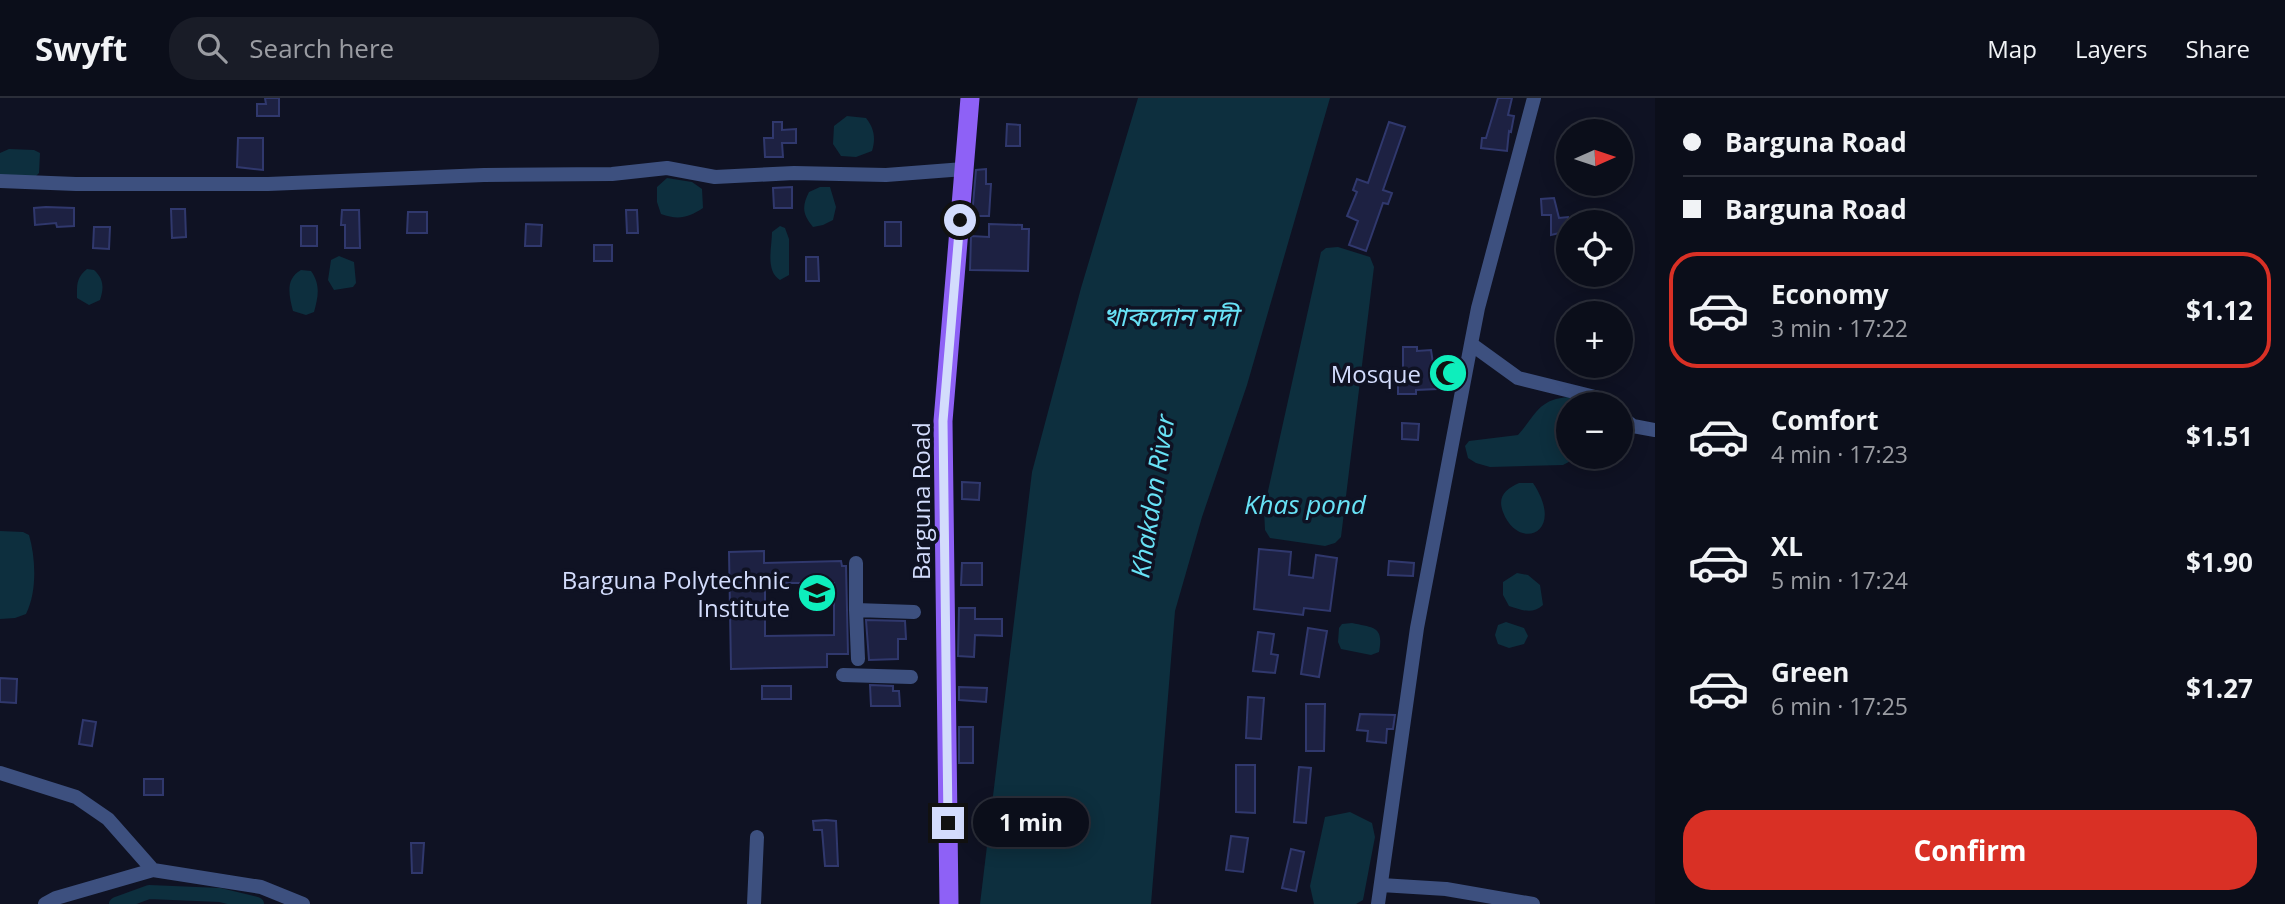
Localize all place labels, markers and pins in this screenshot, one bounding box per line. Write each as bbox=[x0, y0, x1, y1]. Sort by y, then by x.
mosque icon: Mosque bbox=[1427, 352, 1469, 394]
place label: Mosque bbox=[1331, 357, 1421, 390]
place label: Barguna Polytechnic Institute bbox=[562, 563, 790, 624]
school or university icon: Barguna Polytechnic Institute bbox=[796, 572, 838, 614]

